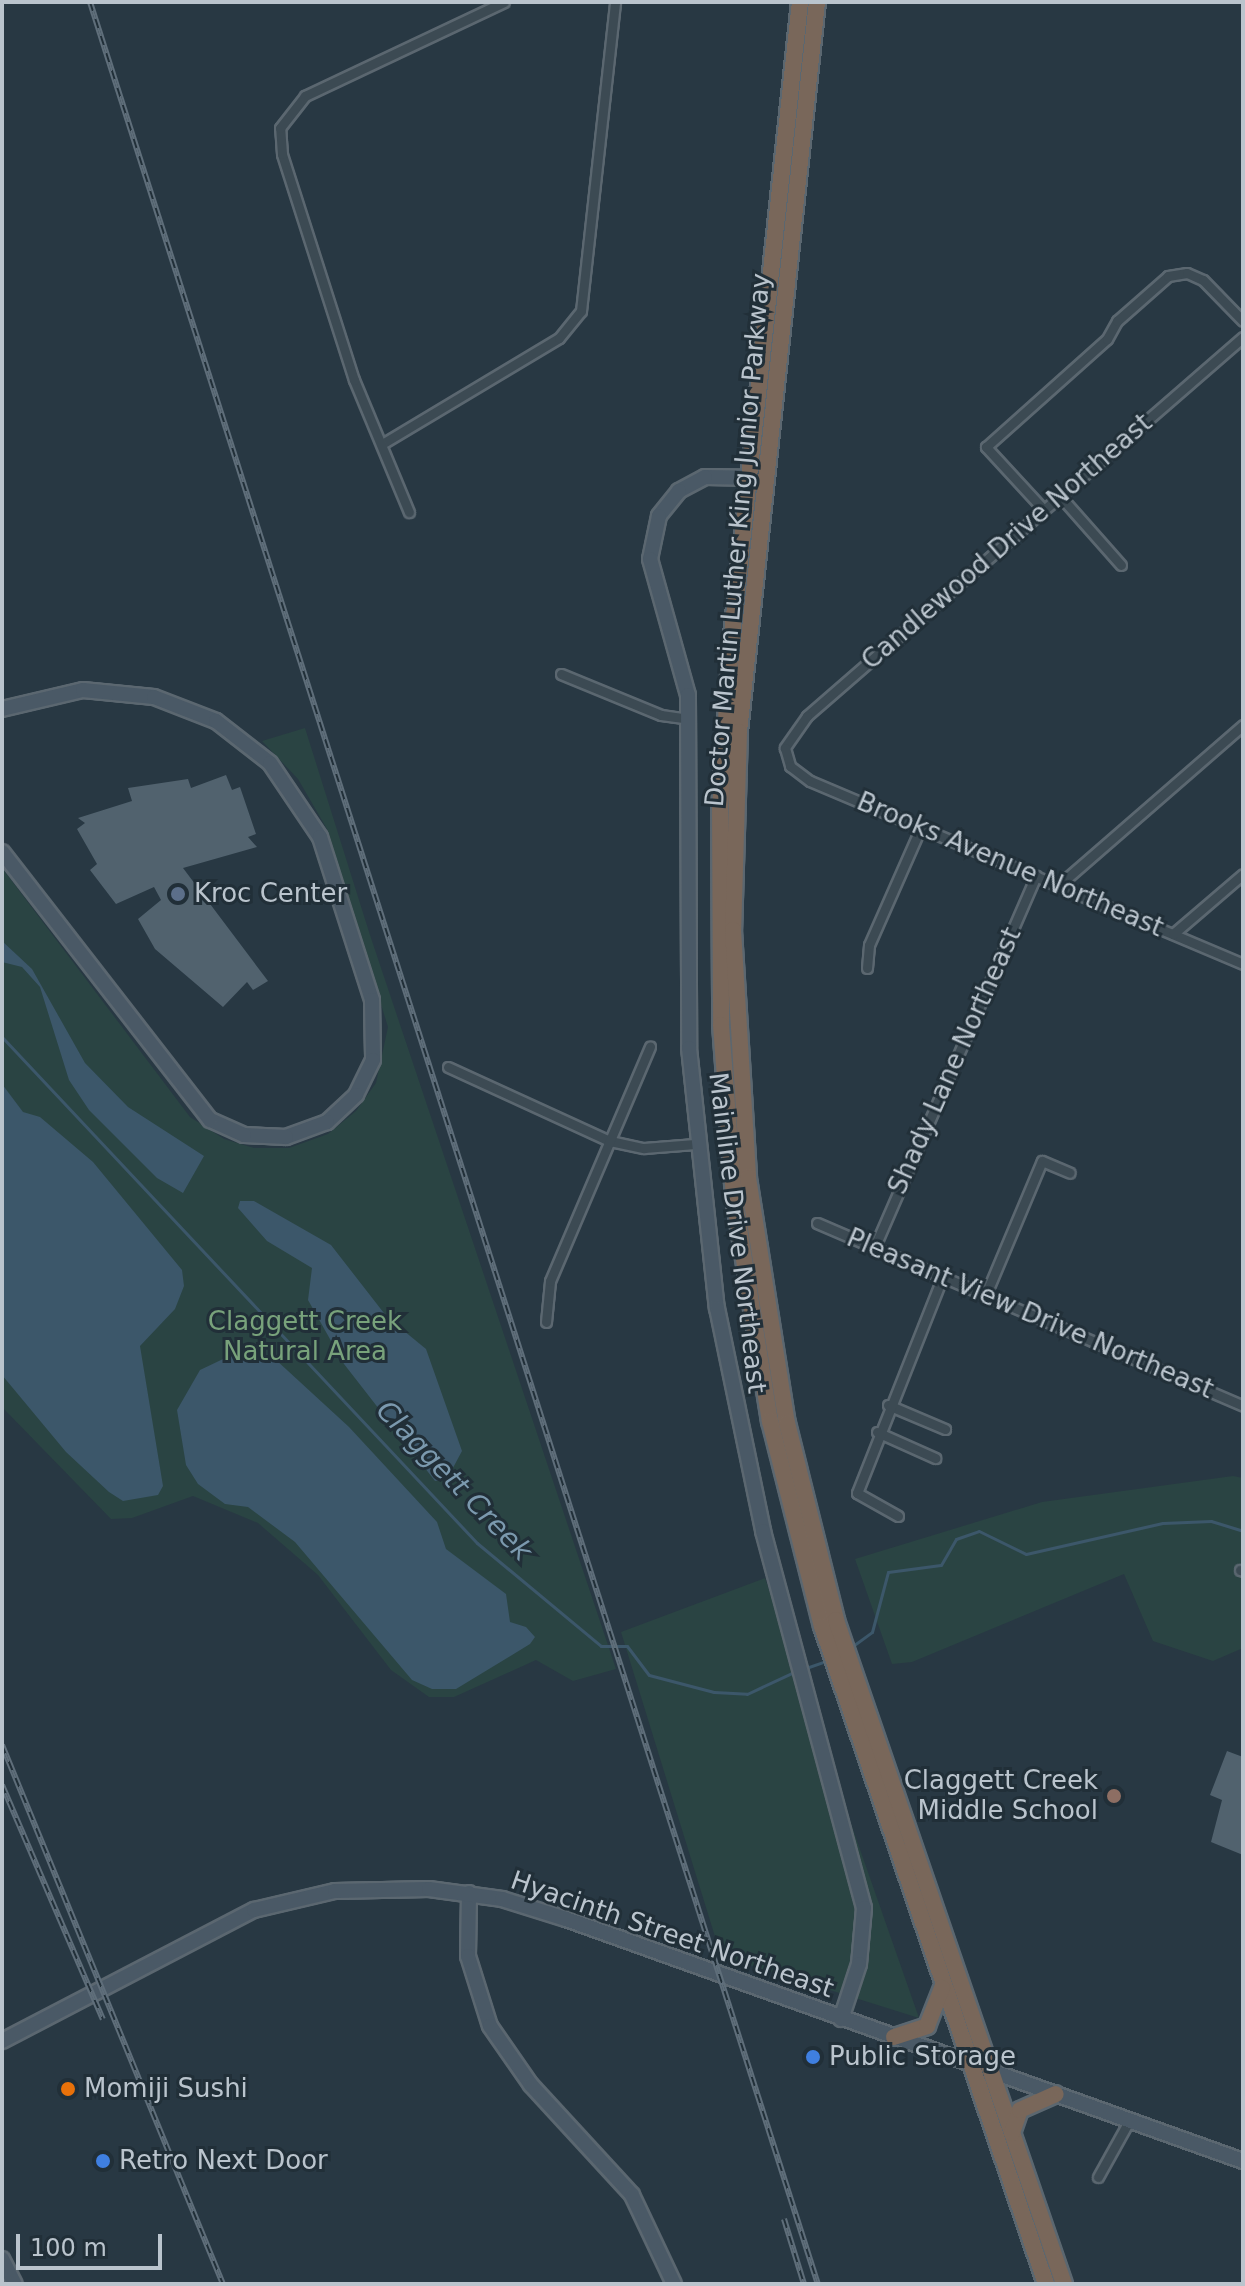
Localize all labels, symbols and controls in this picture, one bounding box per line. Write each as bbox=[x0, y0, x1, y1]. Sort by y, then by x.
street label: Doctor Martin Luther King Junior Parkway bbox=[699, 272, 777, 808]
street label: Candlewood Drive Northeast bbox=[856, 408, 1158, 676]
street label: Brooks Avenue Northeast bbox=[852, 786, 1168, 944]
place label: Kroc Center bbox=[194, 878, 347, 910]
marker: Kroc Center bbox=[169, 885, 187, 903]
street label: Shady Lane Northeast bbox=[882, 923, 1028, 1199]
street label: Mainline Drive Northeast bbox=[702, 1071, 772, 1395]
street label: Pleasant View Drive Northeast bbox=[842, 1222, 1218, 1406]
park label: Claggett Creek Natural Area bbox=[208, 1306, 402, 1368]
water label: Claggett Creek bbox=[369, 1394, 539, 1568]
place label: Claggett Creek Middle School bbox=[904, 1765, 1098, 1826]
marker: Claggett Creek Middle School bbox=[1105, 1787, 1123, 1805]
street label: Hyacinth Street Northeast bbox=[506, 1865, 838, 2005]
place label: Public Storage bbox=[829, 2041, 1016, 2073]
marker: Public Storage bbox=[804, 2048, 822, 2066]
place label: Momiji Sushi bbox=[84, 2073, 248, 2105]
marker: Momiji Sushi bbox=[59, 2080, 77, 2098]
place label: Retro Next Door bbox=[119, 2145, 328, 2177]
marker: Retro Next Door bbox=[94, 2152, 112, 2170]
scale bar bbox=[20, 2218, 166, 2268]
text: 100 m bbox=[30, 2234, 107, 2262]

